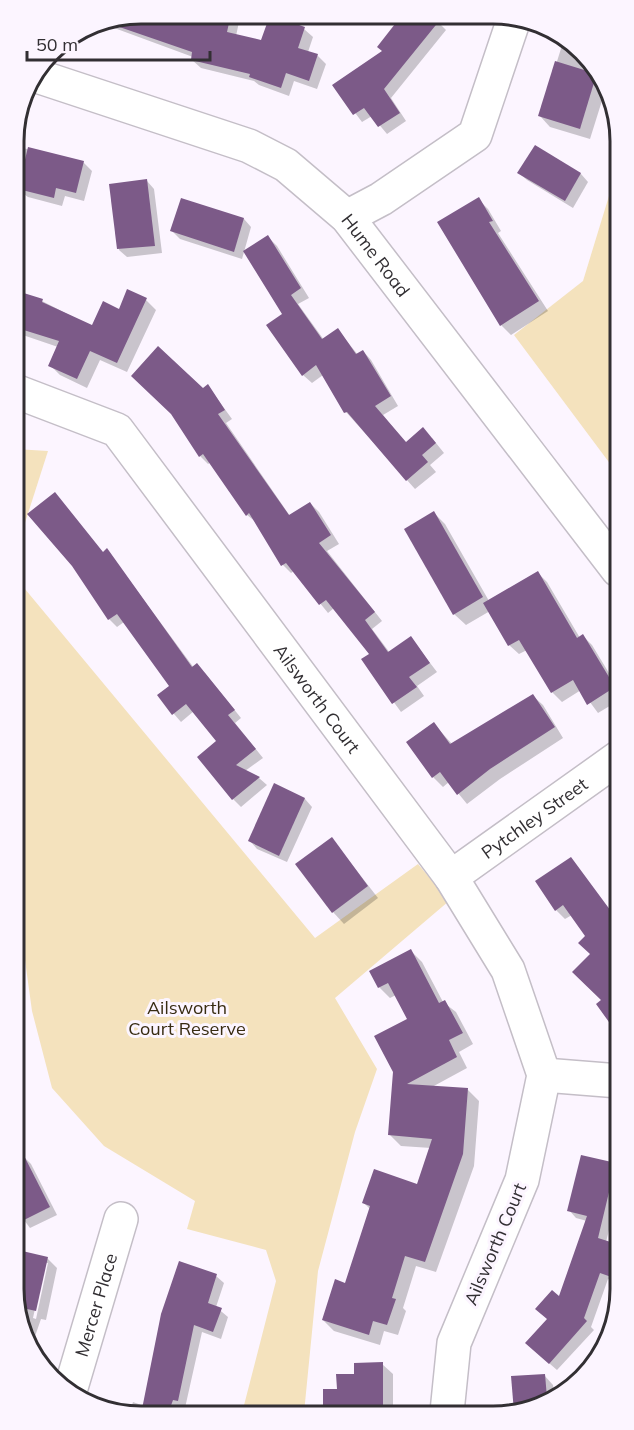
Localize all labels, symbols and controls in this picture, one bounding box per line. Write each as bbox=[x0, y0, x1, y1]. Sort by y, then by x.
scale bar bbox=[27, 24, 210, 62]
text: 50 m bbox=[36, 33, 78, 56]
street label: Hume Road bbox=[337, 209, 415, 301]
street label: Ailsworth Court bbox=[269, 639, 366, 757]
street label: Pytchley Street bbox=[476, 772, 592, 864]
park label: Ailsworth Court Reserve bbox=[128, 996, 246, 1040]
street label: Ailsworth Court bbox=[459, 1179, 531, 1309]
street label: Mercer Place bbox=[69, 1250, 122, 1359]

